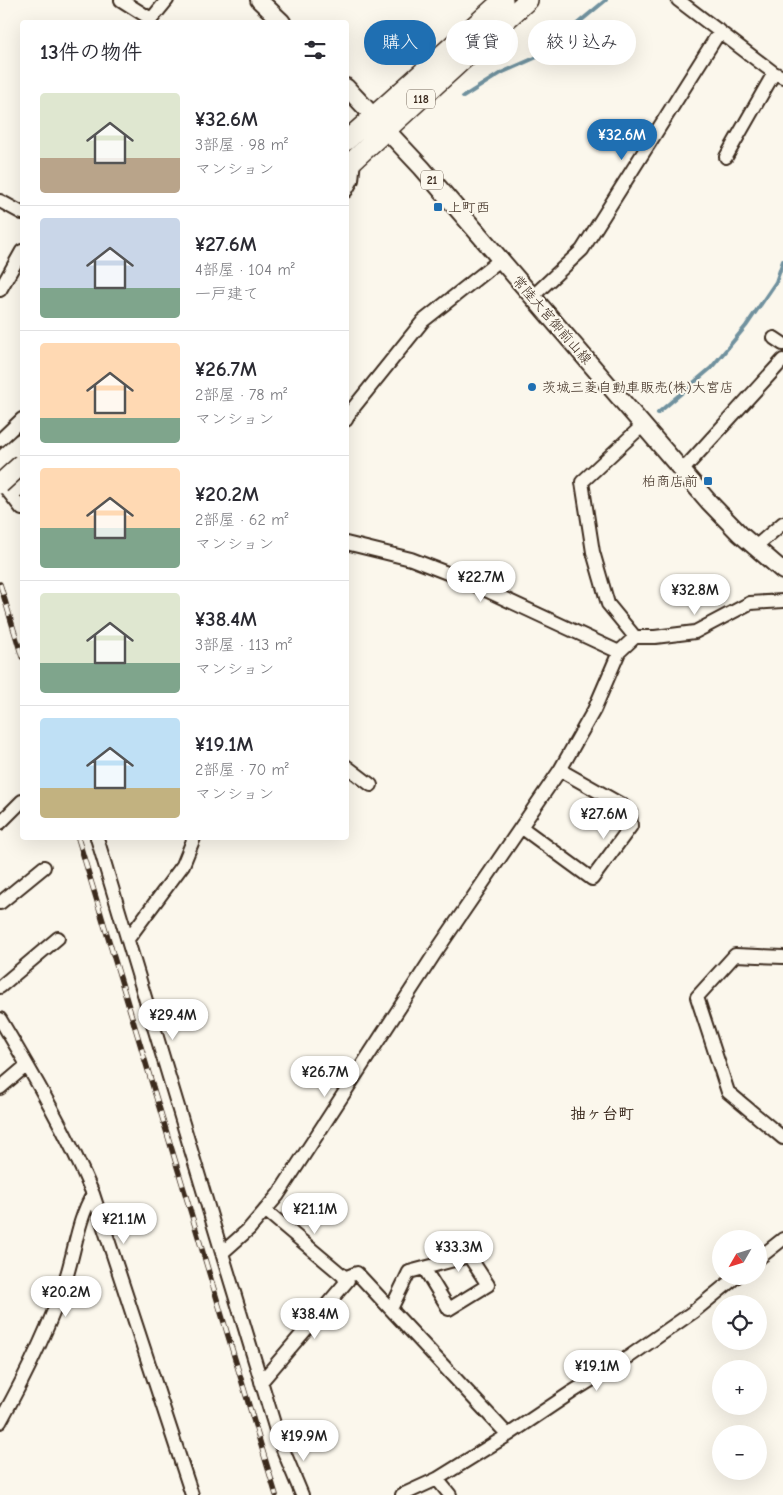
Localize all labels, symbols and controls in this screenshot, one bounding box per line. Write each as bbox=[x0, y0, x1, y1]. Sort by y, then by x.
chip: 購入 bbox=[364, 20, 436, 65]
chip: 賃貸 bbox=[446, 20, 518, 65]
chip: 絞り込み bbox=[528, 20, 636, 65]
icon: filters bbox=[301, 36, 329, 64]
text: 13件の物件 bbox=[40, 40, 143, 64]
road number: 118 bbox=[407, 90, 435, 108]
text: ¥32.6M bbox=[195, 107, 258, 131]
icon: home bbox=[80, 113, 140, 173]
pin: ¥32.6M bbox=[581, 119, 663, 161]
text: ¥32.6M bbox=[598, 126, 646, 144]
text: 3部屋 · 98 m² bbox=[195, 136, 288, 154]
text: マンション bbox=[195, 160, 274, 178]
road number: 21 bbox=[421, 170, 443, 190]
place label: 上町西 bbox=[448, 199, 490, 216]
marker: 上町西 bbox=[432, 201, 444, 213]
text: ¥27.6M bbox=[195, 232, 257, 256]
icon: home bbox=[80, 238, 140, 298]
text: 4部屋 · 104 m² bbox=[195, 261, 295, 279]
street label: 常陸大宮御前山線 bbox=[509, 272, 595, 368]
text: 一戸建て bbox=[195, 285, 259, 303]
text: ¥26.7M bbox=[195, 357, 257, 381]
icon: home bbox=[80, 363, 140, 423]
place label: 茨城三菱自動車販売(株)大宮店 bbox=[542, 379, 734, 396]
marker: 茨城三菱自動車販売(株)大宮店 bbox=[526, 381, 538, 393]
text: 2部屋 · 78 m² bbox=[195, 386, 287, 404]
text: マンション bbox=[195, 410, 274, 428]
place label: 柏商店前 bbox=[642, 473, 698, 490]
marker: 柏商店前 bbox=[702, 475, 714, 487]
text: ¥20.2M bbox=[195, 482, 259, 506]
icon: home bbox=[80, 488, 140, 548]
text: 2部屋 · 62 m² bbox=[195, 511, 288, 529]
text: マンション bbox=[195, 535, 274, 553]
pin: ¥22.7M bbox=[440, 560, 522, 603]
text: ¥22.7M bbox=[458, 568, 504, 586]
pin: ¥32.8M bbox=[654, 574, 736, 616]
text: ¥32.8M bbox=[671, 581, 719, 599]
text: ¥38.4M bbox=[195, 607, 257, 631]
icon: home bbox=[80, 613, 140, 673]
text: 3部屋 · 113 m² bbox=[195, 636, 292, 654]
text: マンション bbox=[195, 660, 274, 678]
text: ¥19.1M bbox=[195, 732, 254, 756]
icon: home bbox=[80, 738, 140, 798]
text: 2部屋 · 70 m² bbox=[195, 761, 289, 779]
text: マンション bbox=[195, 785, 274, 803]
pin: ¥27.6M bbox=[563, 798, 645, 840]
text: ¥27.6M bbox=[580, 805, 628, 823]
pin: ¥29.4M bbox=[132, 998, 214, 1041]
text: ¥29.4M bbox=[149, 1006, 197, 1024]
pin: ¥26.7M bbox=[284, 1056, 366, 1098]
text: ¥26.7M bbox=[301, 1063, 349, 1081]
district label: 抽ヶ台町 bbox=[570, 1105, 634, 1123]
pin: ¥21.1M bbox=[274, 1192, 356, 1235]
text: ¥21.1M bbox=[293, 1200, 337, 1218]
pin: ¥21.1M bbox=[83, 1202, 165, 1245]
text: ¥21.1M bbox=[102, 1210, 146, 1228]
pin: ¥33.3M bbox=[418, 1230, 500, 1273]
north arrow bbox=[712, 1230, 768, 1285]
map controls bbox=[712, 1230, 767, 1480]
text: ¥33.3M bbox=[435, 1238, 483, 1256]
pin: ¥20.2M bbox=[25, 1276, 107, 1318]
text: ¥20.2M bbox=[42, 1283, 90, 1301]
button: locate bbox=[712, 1295, 767, 1350]
pin: ¥38.4M bbox=[274, 1298, 356, 1340]
text: ¥38.4M bbox=[291, 1305, 339, 1323]
pin: ¥19.1M bbox=[556, 1350, 638, 1392]
text: ¥19.1M bbox=[575, 1357, 619, 1375]
button: + bbox=[712, 1360, 767, 1415]
pin: ¥19.9M bbox=[263, 1420, 345, 1462]
button: − bbox=[712, 1425, 767, 1480]
text: ¥19.9M bbox=[281, 1427, 327, 1445]

